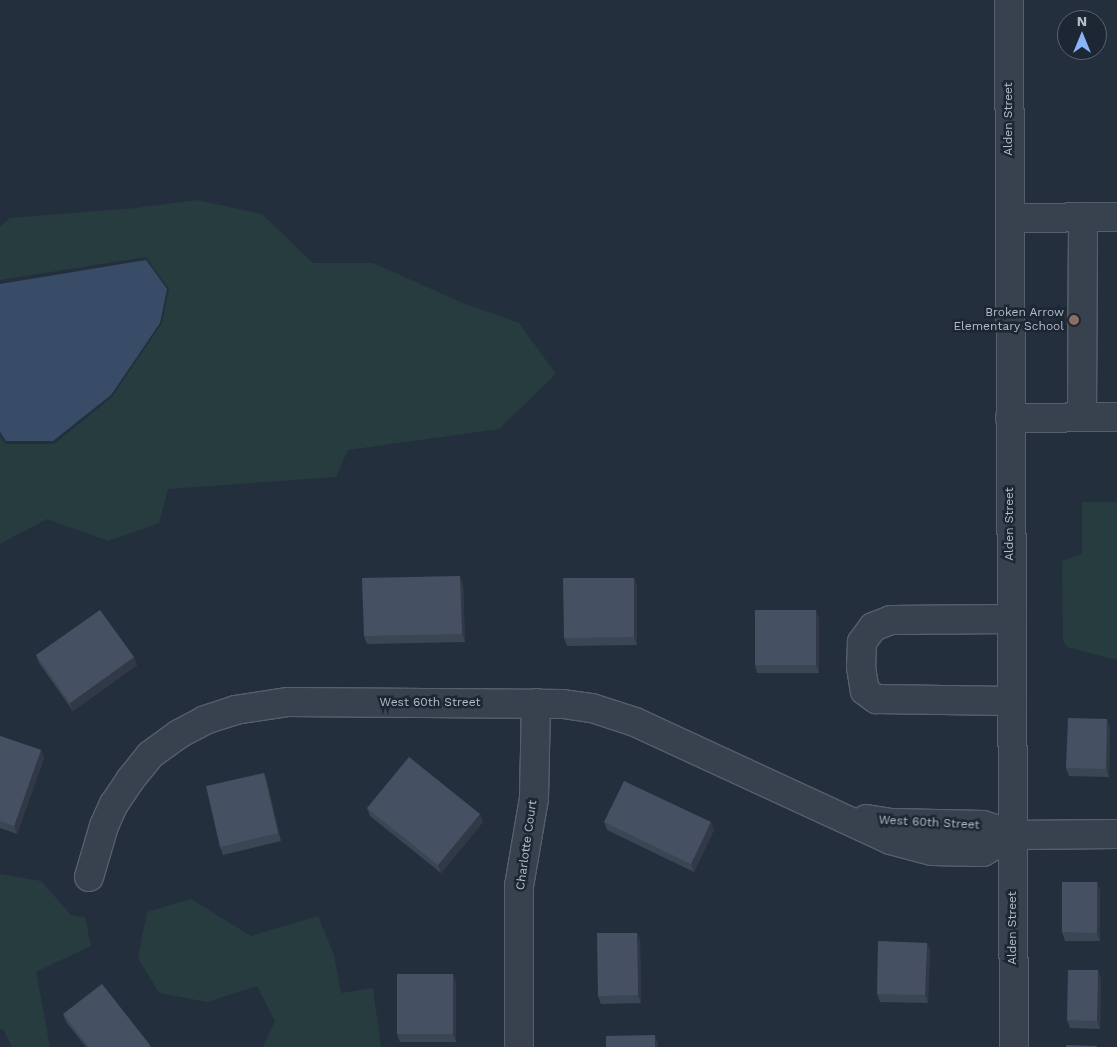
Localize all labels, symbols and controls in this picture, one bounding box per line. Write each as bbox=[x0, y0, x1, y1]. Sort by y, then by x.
north arrow bbox=[1057, 10, 1107, 60]
text: N bbox=[1077, 13, 1087, 29]
street label: Alden Street bbox=[1002, 82, 1016, 156]
place label: Broken Arrow Elementary School bbox=[953, 306, 1064, 334]
marker: Broken Arrow Elementary School bbox=[1068, 314, 1080, 326]
street label: Alden Street bbox=[1003, 487, 1017, 561]
street label: West 60th Street bbox=[380, 696, 480, 710]
street label: Charlotte Court bbox=[514, 799, 540, 891]
street label: West 60th Street bbox=[878, 813, 980, 833]
street label: Alden Street bbox=[1006, 891, 1020, 965]

